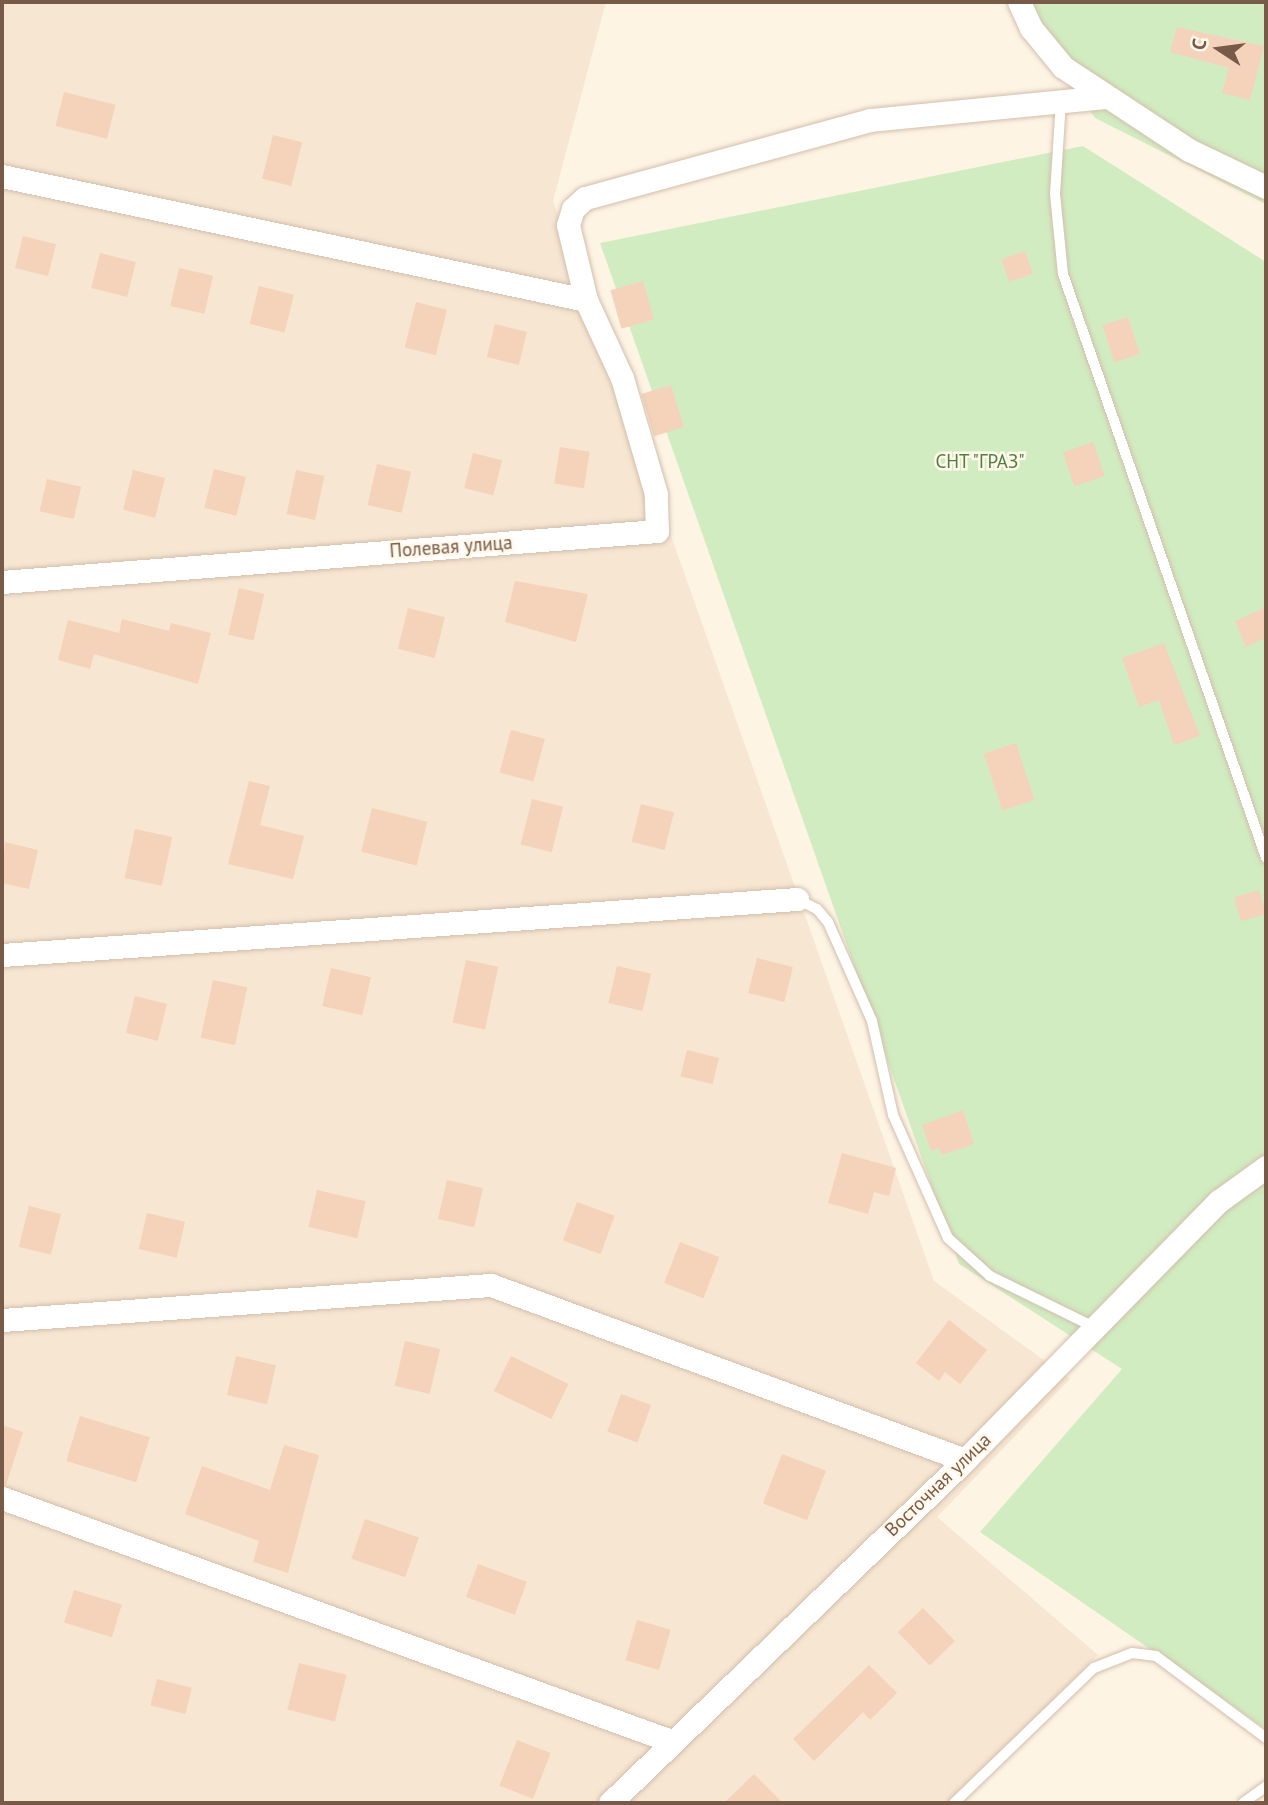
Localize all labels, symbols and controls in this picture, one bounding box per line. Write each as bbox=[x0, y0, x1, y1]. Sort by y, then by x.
north arrow bbox=[1184, 14, 1254, 84]
text: С bbox=[1186, 36, 1211, 52]
park label: СНТ "ГРАЗ" bbox=[934, 451, 1026, 473]
street label: Полевая улица bbox=[389, 531, 513, 563]
street label: Восточная улица bbox=[880, 1429, 996, 1541]

